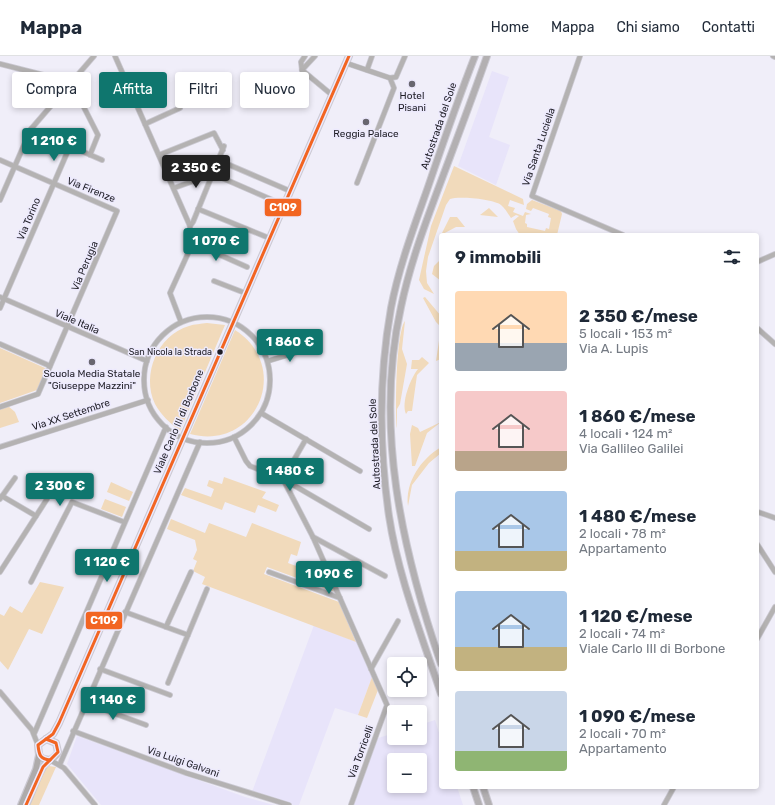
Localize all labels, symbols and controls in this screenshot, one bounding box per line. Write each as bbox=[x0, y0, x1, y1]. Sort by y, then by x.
text: Mappa bbox=[20, 16, 82, 39]
text: Home bbox=[491, 19, 529, 36]
text: Mappa bbox=[551, 19, 594, 36]
text: Chi siamo bbox=[616, 19, 680, 36]
text: Contatti bbox=[702, 19, 755, 36]
chip: Compra bbox=[12, 72, 91, 108]
chip: Affitta bbox=[99, 72, 167, 108]
chip: Filtri bbox=[175, 72, 232, 108]
chip: Nuovo bbox=[240, 72, 309, 108]
marker: Hotel Pisani bbox=[407, 79, 417, 89]
street label: Autostrada del Sole bbox=[419, 81, 460, 171]
place label: Hotel Pisani bbox=[398, 90, 426, 114]
street label: Via Santa Luciella bbox=[520, 106, 558, 188]
marker: Reggia Palace bbox=[361, 117, 371, 127]
pin: 1 210 € bbox=[17, 128, 91, 162]
place label: Reggia Palace bbox=[333, 128, 399, 140]
text: 1 210 € bbox=[31, 133, 77, 148]
pin: 2 350 € bbox=[159, 155, 233, 189]
text: 2 350 € bbox=[171, 160, 221, 175]
street label: Via Firenze bbox=[65, 175, 117, 205]
street label: Via Torino bbox=[15, 196, 43, 242]
line badge: C109 bbox=[264, 198, 302, 217]
text: C109 bbox=[269, 201, 297, 214]
pin: 1 070 € bbox=[179, 228, 253, 262]
text: 1 070 € bbox=[192, 233, 240, 248]
street label: Via Perugia bbox=[69, 239, 101, 293]
icon: filters bbox=[721, 246, 743, 268]
text: 9 immobili bbox=[455, 247, 541, 267]
text: 2 350 €/mese bbox=[579, 306, 698, 326]
street label: Viale Italia bbox=[53, 307, 101, 337]
icon: home bbox=[487, 307, 535, 355]
text: 5 locali · 153 m² bbox=[579, 326, 672, 341]
pin: 1 860 € bbox=[253, 329, 327, 363]
text: 1 860 € bbox=[266, 334, 314, 349]
text: Via A. Lupis bbox=[579, 341, 648, 356]
place label: San Nicola la Strada bbox=[129, 347, 212, 357]
marker: San Nicola la Strada bbox=[215, 347, 225, 357]
marker: Scuola Media Statale "Giuseppe Mazzini" bbox=[87, 357, 97, 367]
street label: Viale Carlo III di Borbone bbox=[151, 367, 207, 476]
place label: Scuola Media Statale "Giuseppe Mazzini" bbox=[44, 368, 141, 392]
street label: Via XX Settembre bbox=[30, 397, 112, 433]
street label: Autostrada del Sole bbox=[367, 398, 383, 490]
text: 1 860 €/mese bbox=[579, 406, 696, 426]
icon: home bbox=[487, 407, 535, 455]
text: 4 locali · 124 m² bbox=[579, 426, 673, 441]
text: Via Gallileo Galilei bbox=[579, 441, 683, 456]
pin: 1 480 € bbox=[253, 458, 327, 492]
text: 1 480 € bbox=[266, 463, 314, 478]
pin: 2 300 € bbox=[23, 473, 97, 507]
text: 2 300 € bbox=[35, 478, 85, 493]
text: 1 480 €/mese bbox=[579, 506, 696, 526]
icon: home bbox=[487, 507, 535, 555]
text: 2 locali · 78 m² bbox=[579, 526, 666, 541]
text: Appartamento bbox=[579, 541, 667, 556]
pin: 1 120 € bbox=[70, 549, 144, 583]
text: 1 120 € bbox=[84, 554, 130, 569]
pin: 1 090 € bbox=[292, 561, 366, 595]
text: 1 090 € bbox=[305, 566, 353, 581]
text: 1 120 €/mese bbox=[579, 606, 693, 626]
icon: home bbox=[487, 607, 535, 655]
line badge: C109 bbox=[85, 611, 123, 630]
text: C109 bbox=[90, 614, 118, 627]
text: 2 locali · 74 m² bbox=[579, 626, 665, 641]
text: Viale Carlo III di Borbone bbox=[579, 641, 725, 656]
map controls bbox=[387, 657, 427, 793]
button: locate bbox=[387, 657, 427, 697]
pin: 1 140 € bbox=[76, 687, 150, 721]
text: 1 140 € bbox=[90, 692, 136, 707]
button: + bbox=[387, 705, 427, 745]
text: 1 090 €/mese bbox=[579, 706, 696, 726]
icon: home bbox=[487, 707, 535, 755]
street label: Via Torricelli bbox=[346, 724, 376, 780]
text: 2 locali · 70 m² bbox=[579, 726, 666, 741]
text: Appartamento bbox=[579, 741, 667, 756]
street label: Via Luigi Galvani bbox=[145, 744, 221, 780]
button: − bbox=[387, 753, 427, 793]

